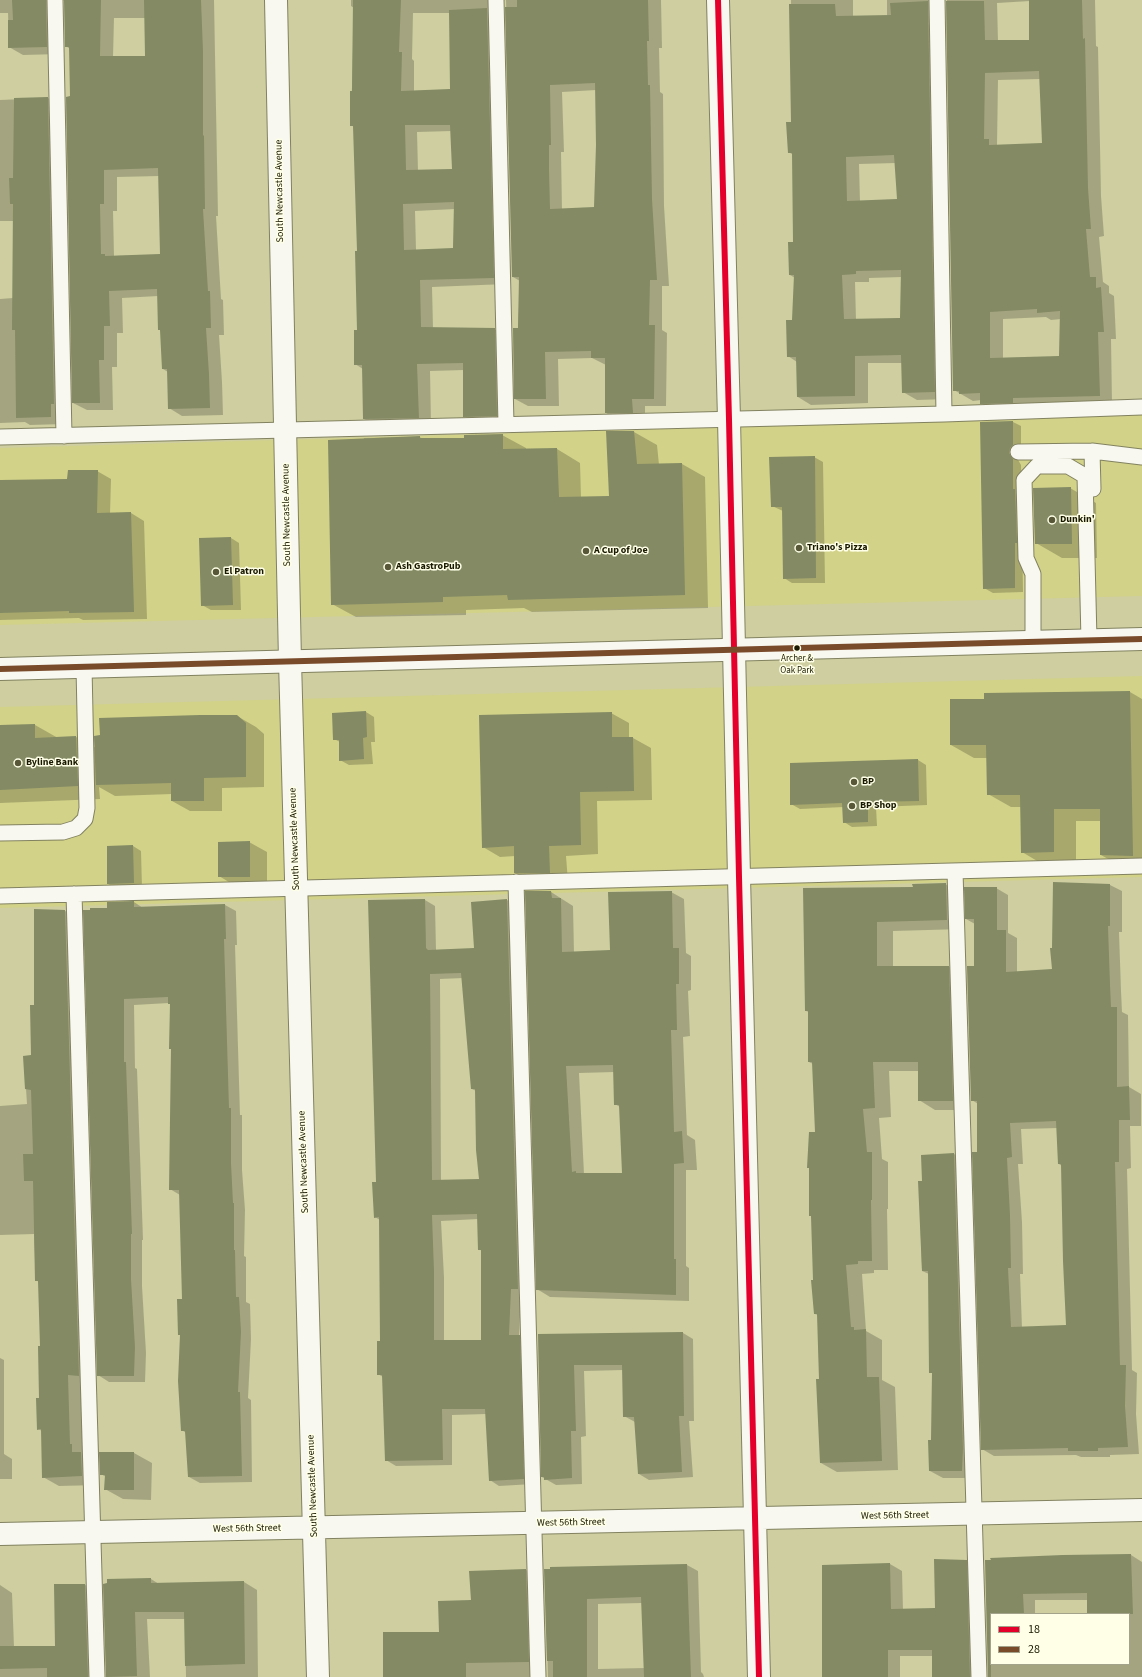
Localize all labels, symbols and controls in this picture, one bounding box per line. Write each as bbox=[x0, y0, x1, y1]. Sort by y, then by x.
street label: South Newcastle Avenue bbox=[273, 139, 287, 243]
street label: South Newcastle Avenue bbox=[280, 463, 294, 567]
place label: Dunkin' bbox=[1060, 514, 1095, 526]
marker: Dunkin' bbox=[1047, 515, 1057, 525]
place label: Triano's Pizza bbox=[807, 542, 868, 554]
marker: Triano's Pizza bbox=[794, 543, 804, 553]
place label: A Cup of Joe bbox=[594, 545, 648, 557]
marker: A Cup of Joe bbox=[581, 546, 591, 556]
place label: Ash GastroPub bbox=[396, 561, 461, 573]
marker: Ash GastroPub bbox=[383, 562, 393, 572]
place label: El Patron bbox=[224, 566, 264, 578]
marker: El Patron bbox=[211, 567, 221, 577]
marker: Archer & Oak Park bbox=[792, 643, 802, 653]
place label: Archer & Oak Park bbox=[780, 654, 814, 675]
place label: Byline Bank bbox=[26, 757, 78, 769]
marker: Byline Bank bbox=[13, 758, 23, 768]
place label: BP bbox=[862, 776, 874, 788]
marker: BP bbox=[849, 777, 859, 787]
street label: South Newcastle Avenue bbox=[287, 787, 303, 891]
place label: BP Shop bbox=[860, 800, 897, 812]
marker: BP Shop bbox=[847, 801, 857, 811]
street label: South Newcastle Avenue bbox=[296, 1110, 312, 1214]
street label: South Newcastle Avenue bbox=[305, 1434, 321, 1538]
street label: West 56th Street bbox=[861, 1509, 929, 1523]
street label: West 56th Street bbox=[537, 1516, 605, 1530]
street label: West 56th Street bbox=[213, 1522, 281, 1536]
legend bbox=[990, 1613, 1130, 1665]
text: 18 bbox=[1028, 1621, 1040, 1638]
text: 28 bbox=[1028, 1641, 1040, 1658]

